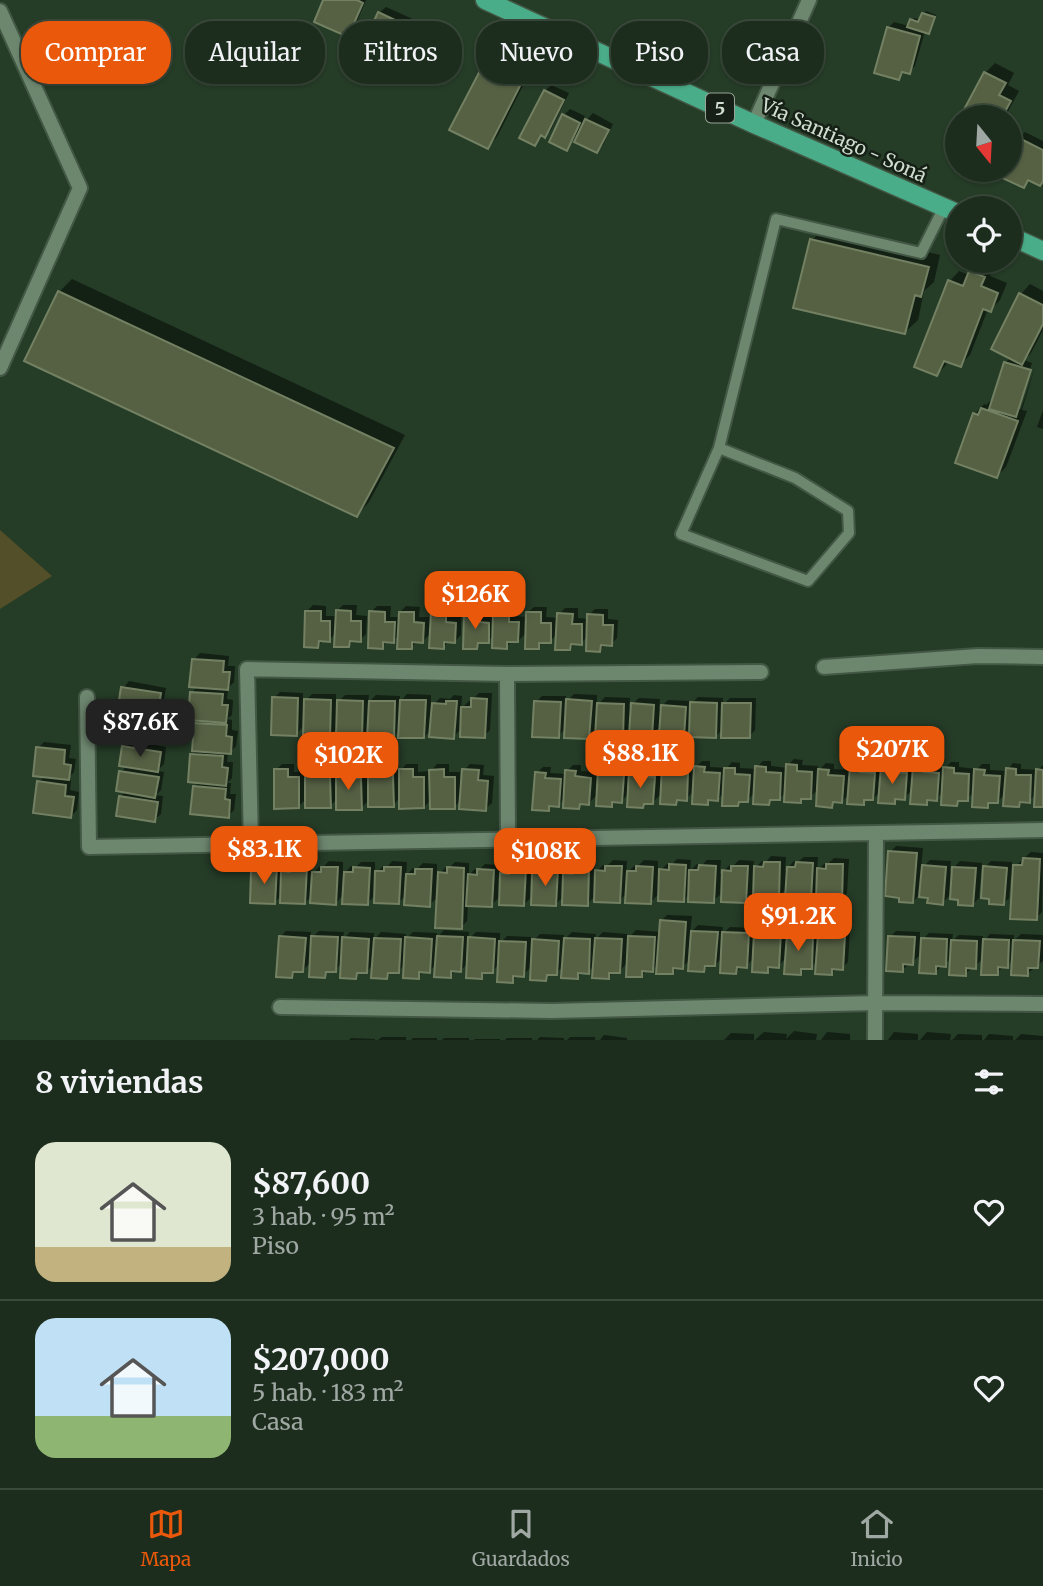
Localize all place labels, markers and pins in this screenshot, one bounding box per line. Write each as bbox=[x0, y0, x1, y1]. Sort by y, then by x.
pin: $126K bbox=[426, 572, 524, 631]
pin: $87.6K bbox=[83, 700, 197, 759]
pin: $207K bbox=[843, 726, 941, 786]
pin: $88.1K bbox=[583, 730, 697, 790]
pin: $102K bbox=[299, 732, 397, 792]
pin: $83.1K bbox=[207, 826, 321, 886]
pin: $108K bbox=[496, 828, 594, 888]
pin: $91.2K bbox=[741, 894, 855, 953]

